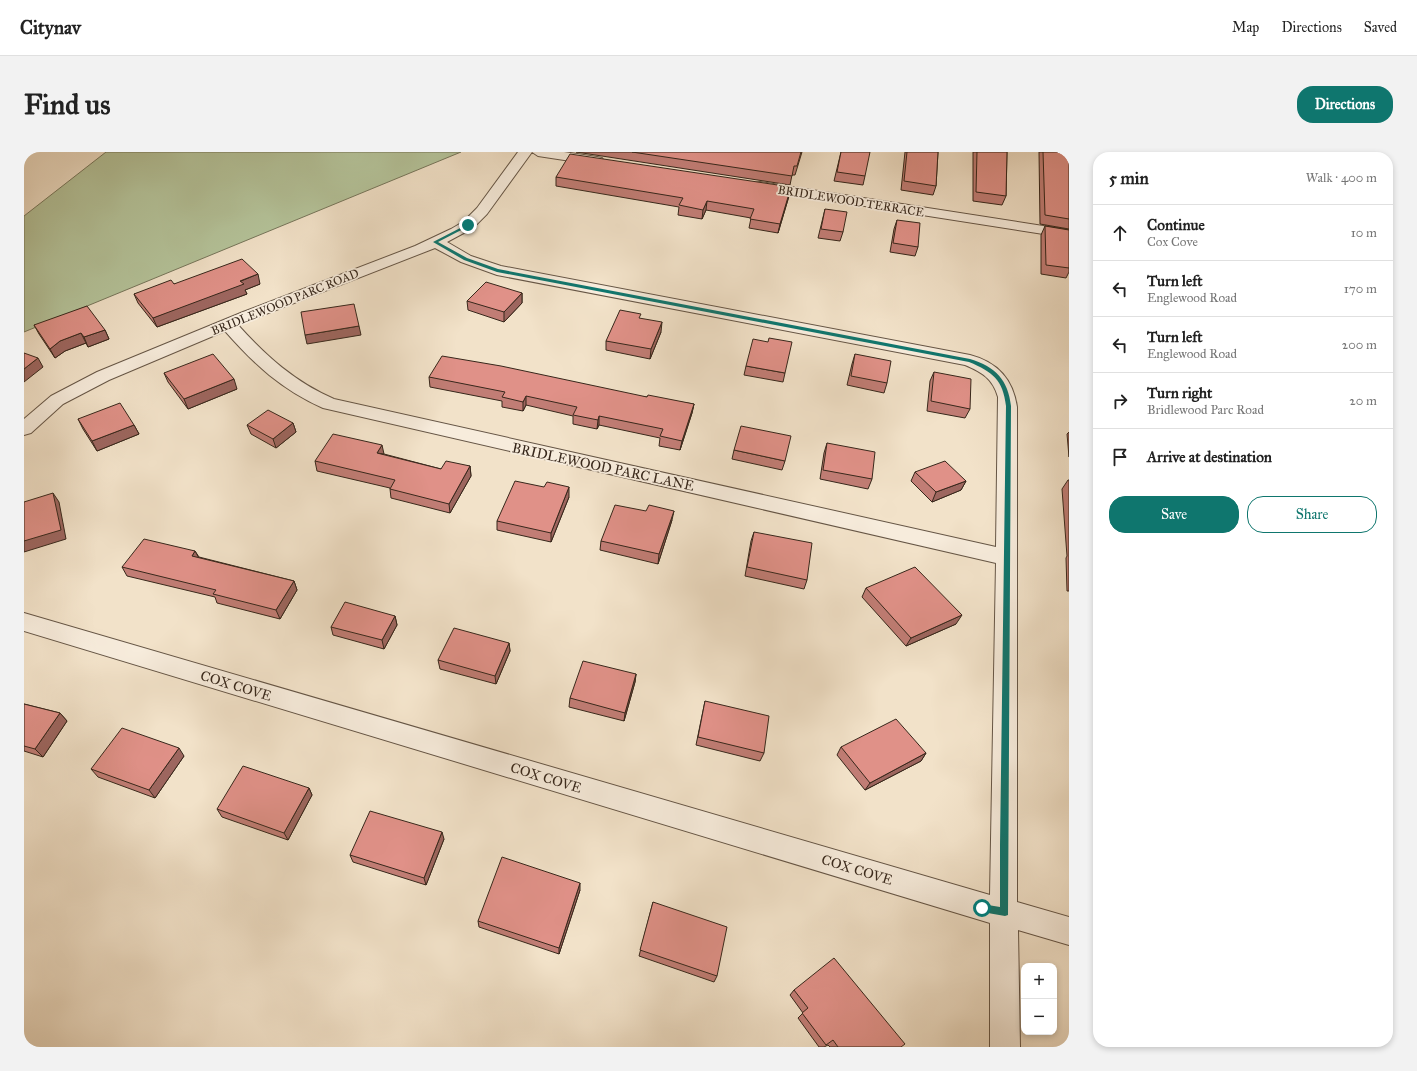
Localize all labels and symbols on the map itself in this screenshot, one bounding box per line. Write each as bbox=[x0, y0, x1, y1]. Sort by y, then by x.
street label: BRIDLEWOOD TERRACE bbox=[777, 183, 926, 220]
route end bbox=[459, 216, 477, 234]
street label: BRIDLEWOOD PARC ROAD bbox=[209, 266, 361, 338]
street label: BRIDLEWOOD PARC LANE bbox=[510, 439, 696, 495]
street label: COX COVE bbox=[198, 667, 274, 705]
street label: COX COVE bbox=[508, 759, 584, 797]
street label: COX COVE bbox=[819, 851, 895, 889]
route start bbox=[973, 899, 991, 917]

